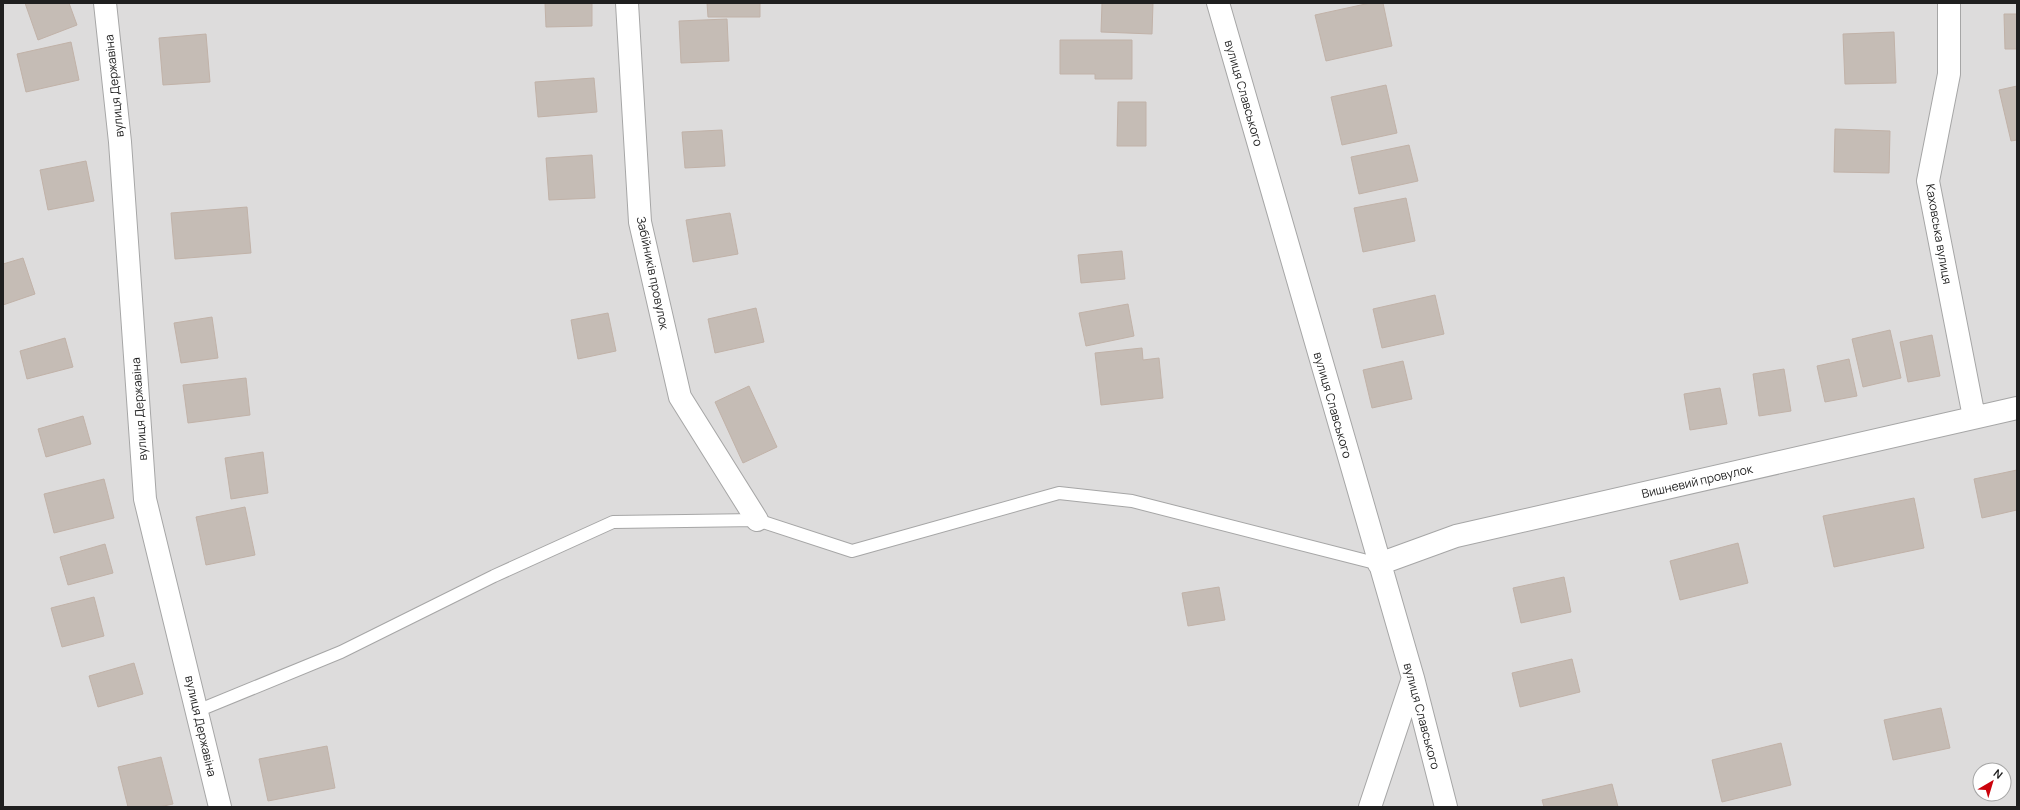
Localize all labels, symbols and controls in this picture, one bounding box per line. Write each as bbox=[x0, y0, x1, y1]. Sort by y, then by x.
street label: вулиця Державіна bbox=[100, 34, 128, 138]
street label: вулиця Славського bbox=[1221, 38, 1267, 148]
street label: Каховська вулиця bbox=[1922, 182, 1956, 286]
street label: Забійників провулок bbox=[633, 215, 674, 332]
street label: вулиця Славського bbox=[1310, 350, 1356, 460]
street label: вулиця Державіна bbox=[127, 357, 151, 461]
street label: Вишневий провулок bbox=[1640, 460, 1755, 502]
street label: вулиця Славського bbox=[1400, 661, 1444, 771]
street label: вулиця Державіна bbox=[181, 674, 221, 778]
north arrow bbox=[1972, 762, 2012, 802]
text: N bbox=[1991, 765, 2006, 782]

